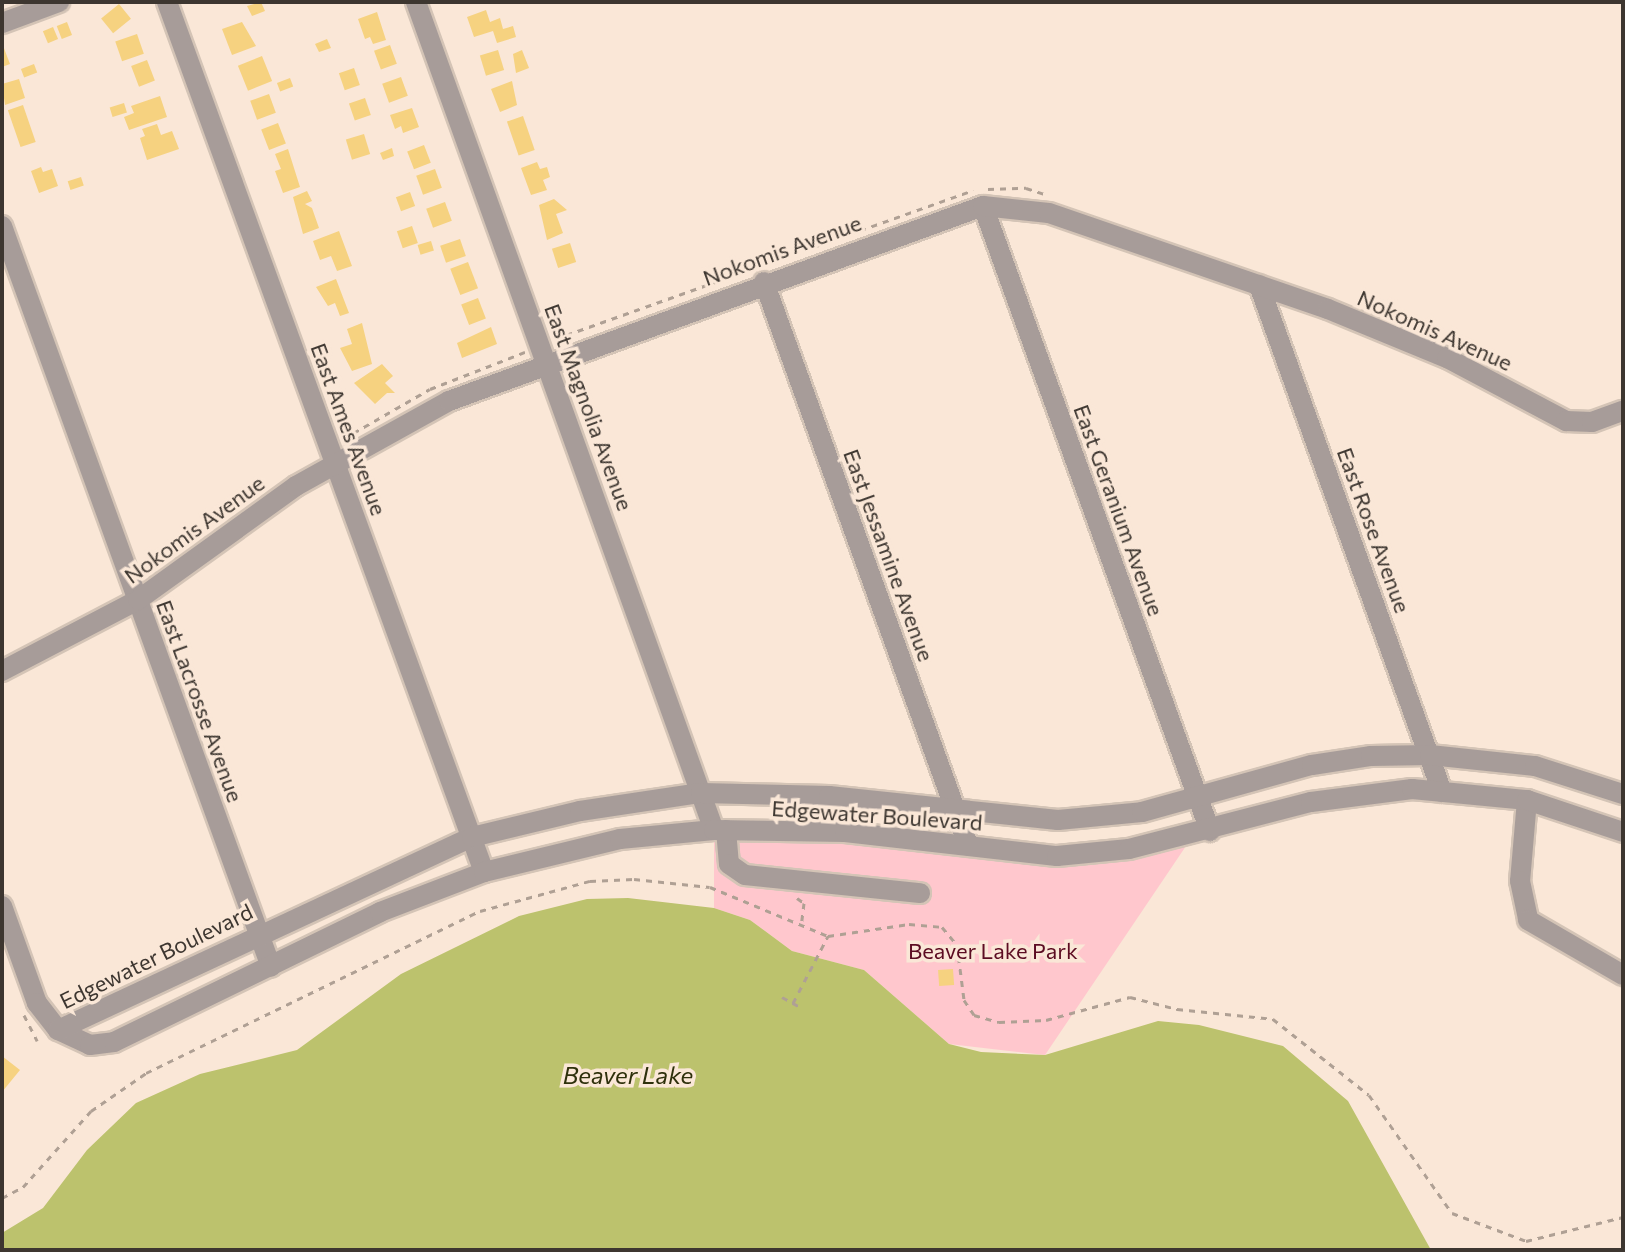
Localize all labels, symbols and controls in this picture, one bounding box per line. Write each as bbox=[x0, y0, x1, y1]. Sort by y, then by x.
street label: Nokomis Avenue bbox=[699, 209, 865, 291]
street label: Nokomis Avenue bbox=[1353, 284, 1517, 376]
street label: East Magnolia Avenue bbox=[539, 300, 639, 514]
street label: East Ames Avenue bbox=[306, 339, 392, 519]
street label: East Geranium Avenue bbox=[1068, 401, 1170, 619]
street label: East Rose Avenue bbox=[1332, 444, 1416, 616]
street label: East Jessamine Avenue bbox=[838, 445, 940, 665]
street label: Nokomis Avenue bbox=[119, 469, 269, 589]
street label: East Lacrosse Avenue bbox=[151, 596, 249, 806]
street label: Edgewater Boulevard bbox=[771, 794, 983, 836]
street label: Edgewater Boulevard bbox=[55, 898, 257, 1014]
park label: Beaver Lake Park bbox=[908, 938, 1078, 964]
water label: Beaver Lake bbox=[563, 1061, 693, 1089]

